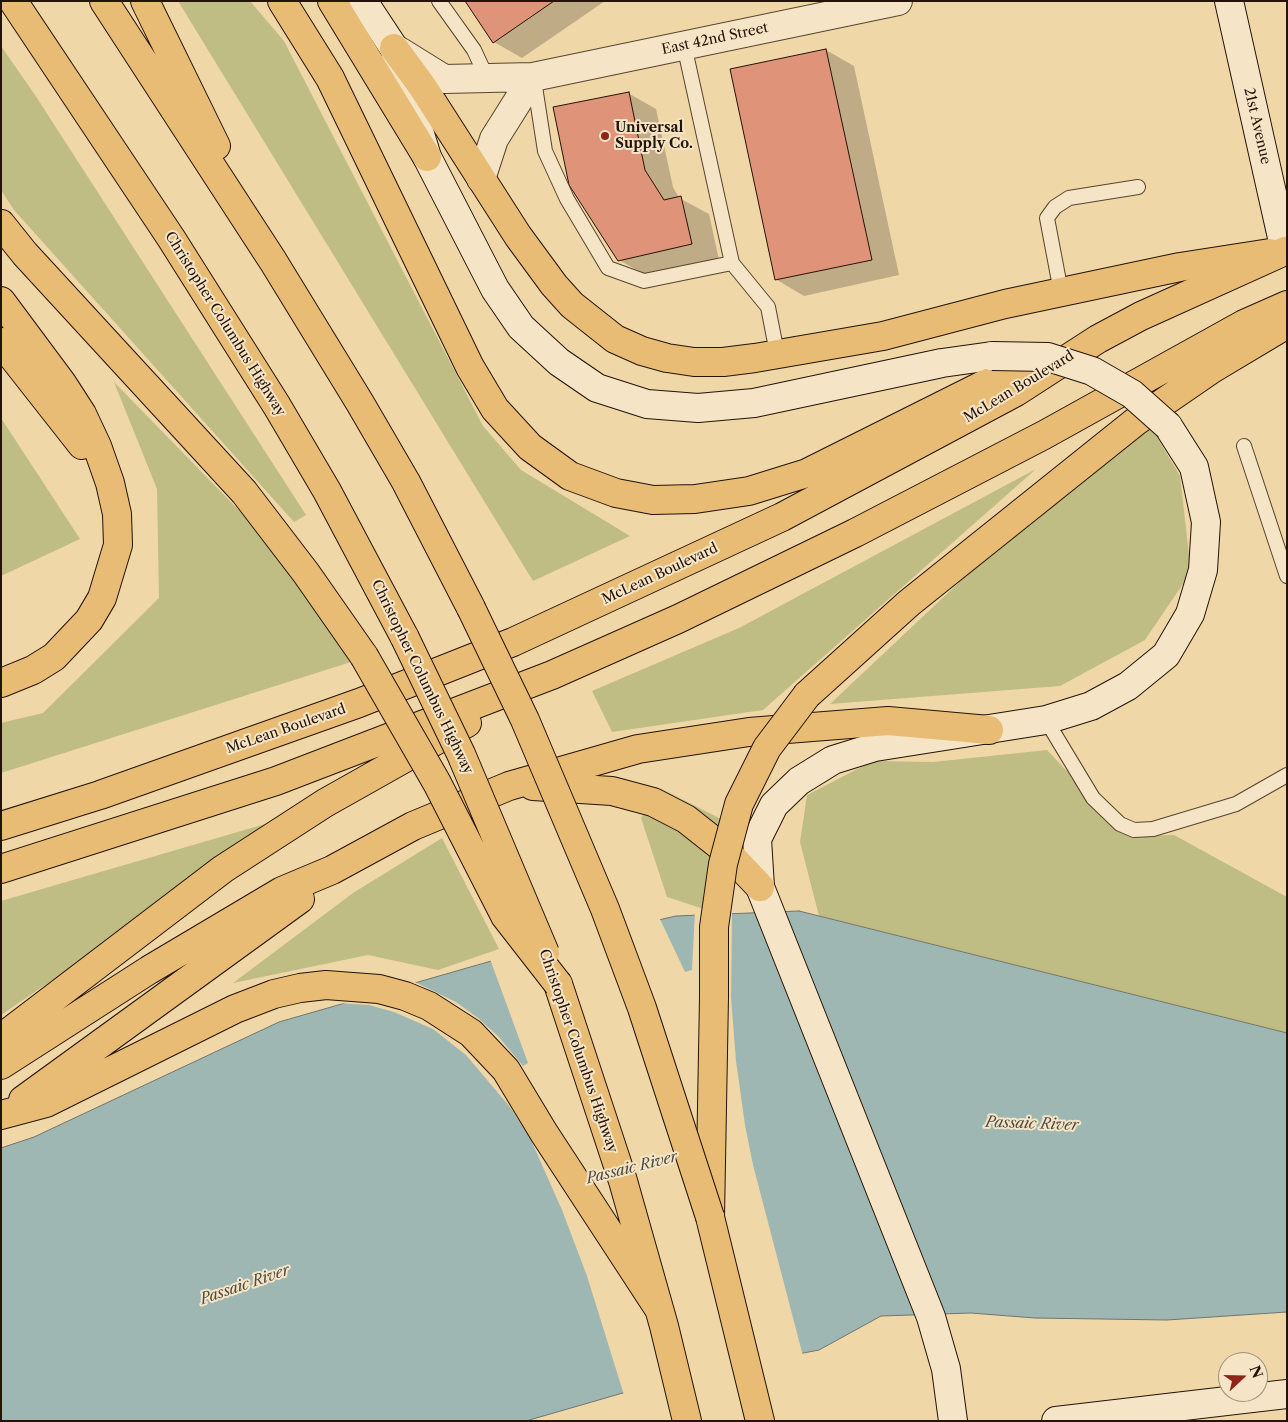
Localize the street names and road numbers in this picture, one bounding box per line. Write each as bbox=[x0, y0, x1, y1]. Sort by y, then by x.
street label: East 42nd Street bbox=[660, 19, 770, 59]
street label: 21st Avenue bbox=[1240, 86, 1274, 166]
street label: Christopher Columbus Highway bbox=[161, 229, 289, 419]
street label: McLean Boulevard bbox=[961, 347, 1077, 427]
street label: McLean Boulevard bbox=[600, 540, 720, 608]
street label: Christopher Columbus Highway bbox=[367, 577, 477, 777]
street label: McLean Boulevard bbox=[224, 701, 348, 757]
street label: Christopher Columbus Highway bbox=[535, 947, 621, 1155]

